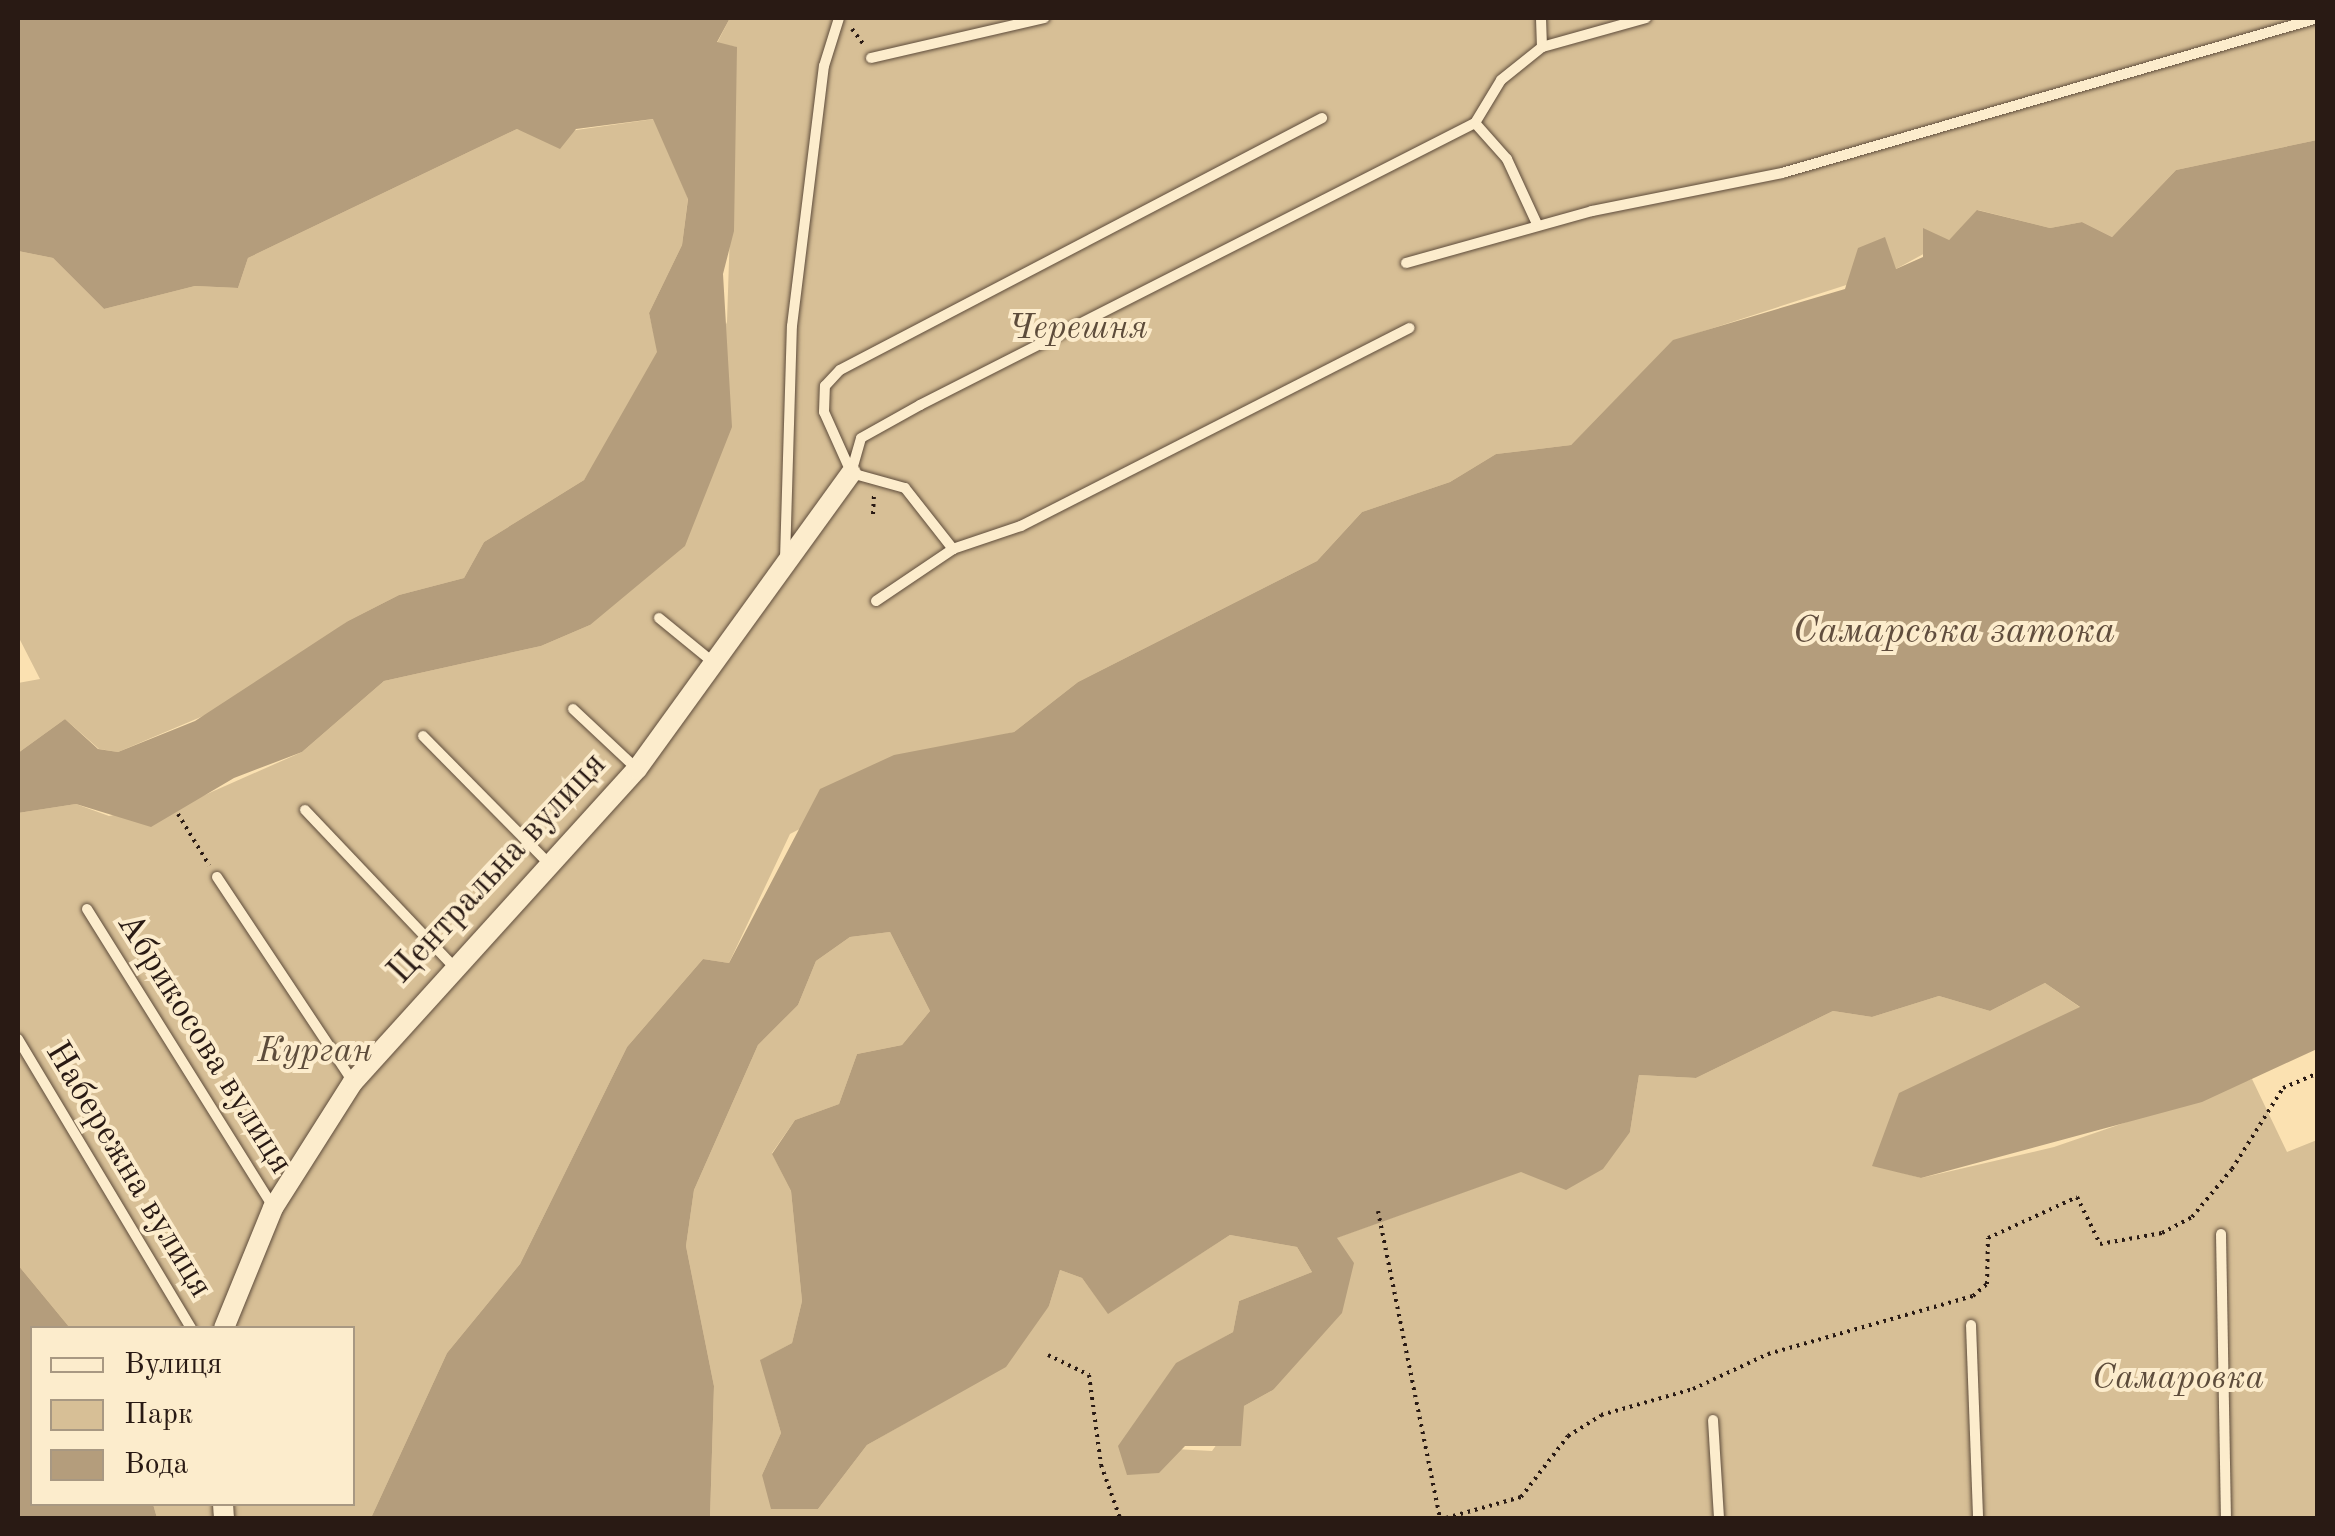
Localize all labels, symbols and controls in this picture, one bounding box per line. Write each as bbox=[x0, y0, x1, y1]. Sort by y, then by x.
park label: Черешня bbox=[1008, 308, 1148, 350]
water label: Самарська затока bbox=[1793, 610, 2115, 656]
street label: Центральна вулиця bbox=[380, 745, 616, 993]
street label: Абрикосова вулиця bbox=[107, 906, 301, 1182]
park label: Курган bbox=[258, 1031, 372, 1073]
street label: Набережна вулиця bbox=[35, 1034, 221, 1306]
legend bbox=[30, 1326, 355, 1506]
text: Вулиця bbox=[124, 1350, 222, 1380]
park label: Самаровка bbox=[2092, 1358, 2264, 1400]
text: Парк bbox=[124, 1400, 193, 1430]
text: Вода bbox=[124, 1450, 188, 1480]

